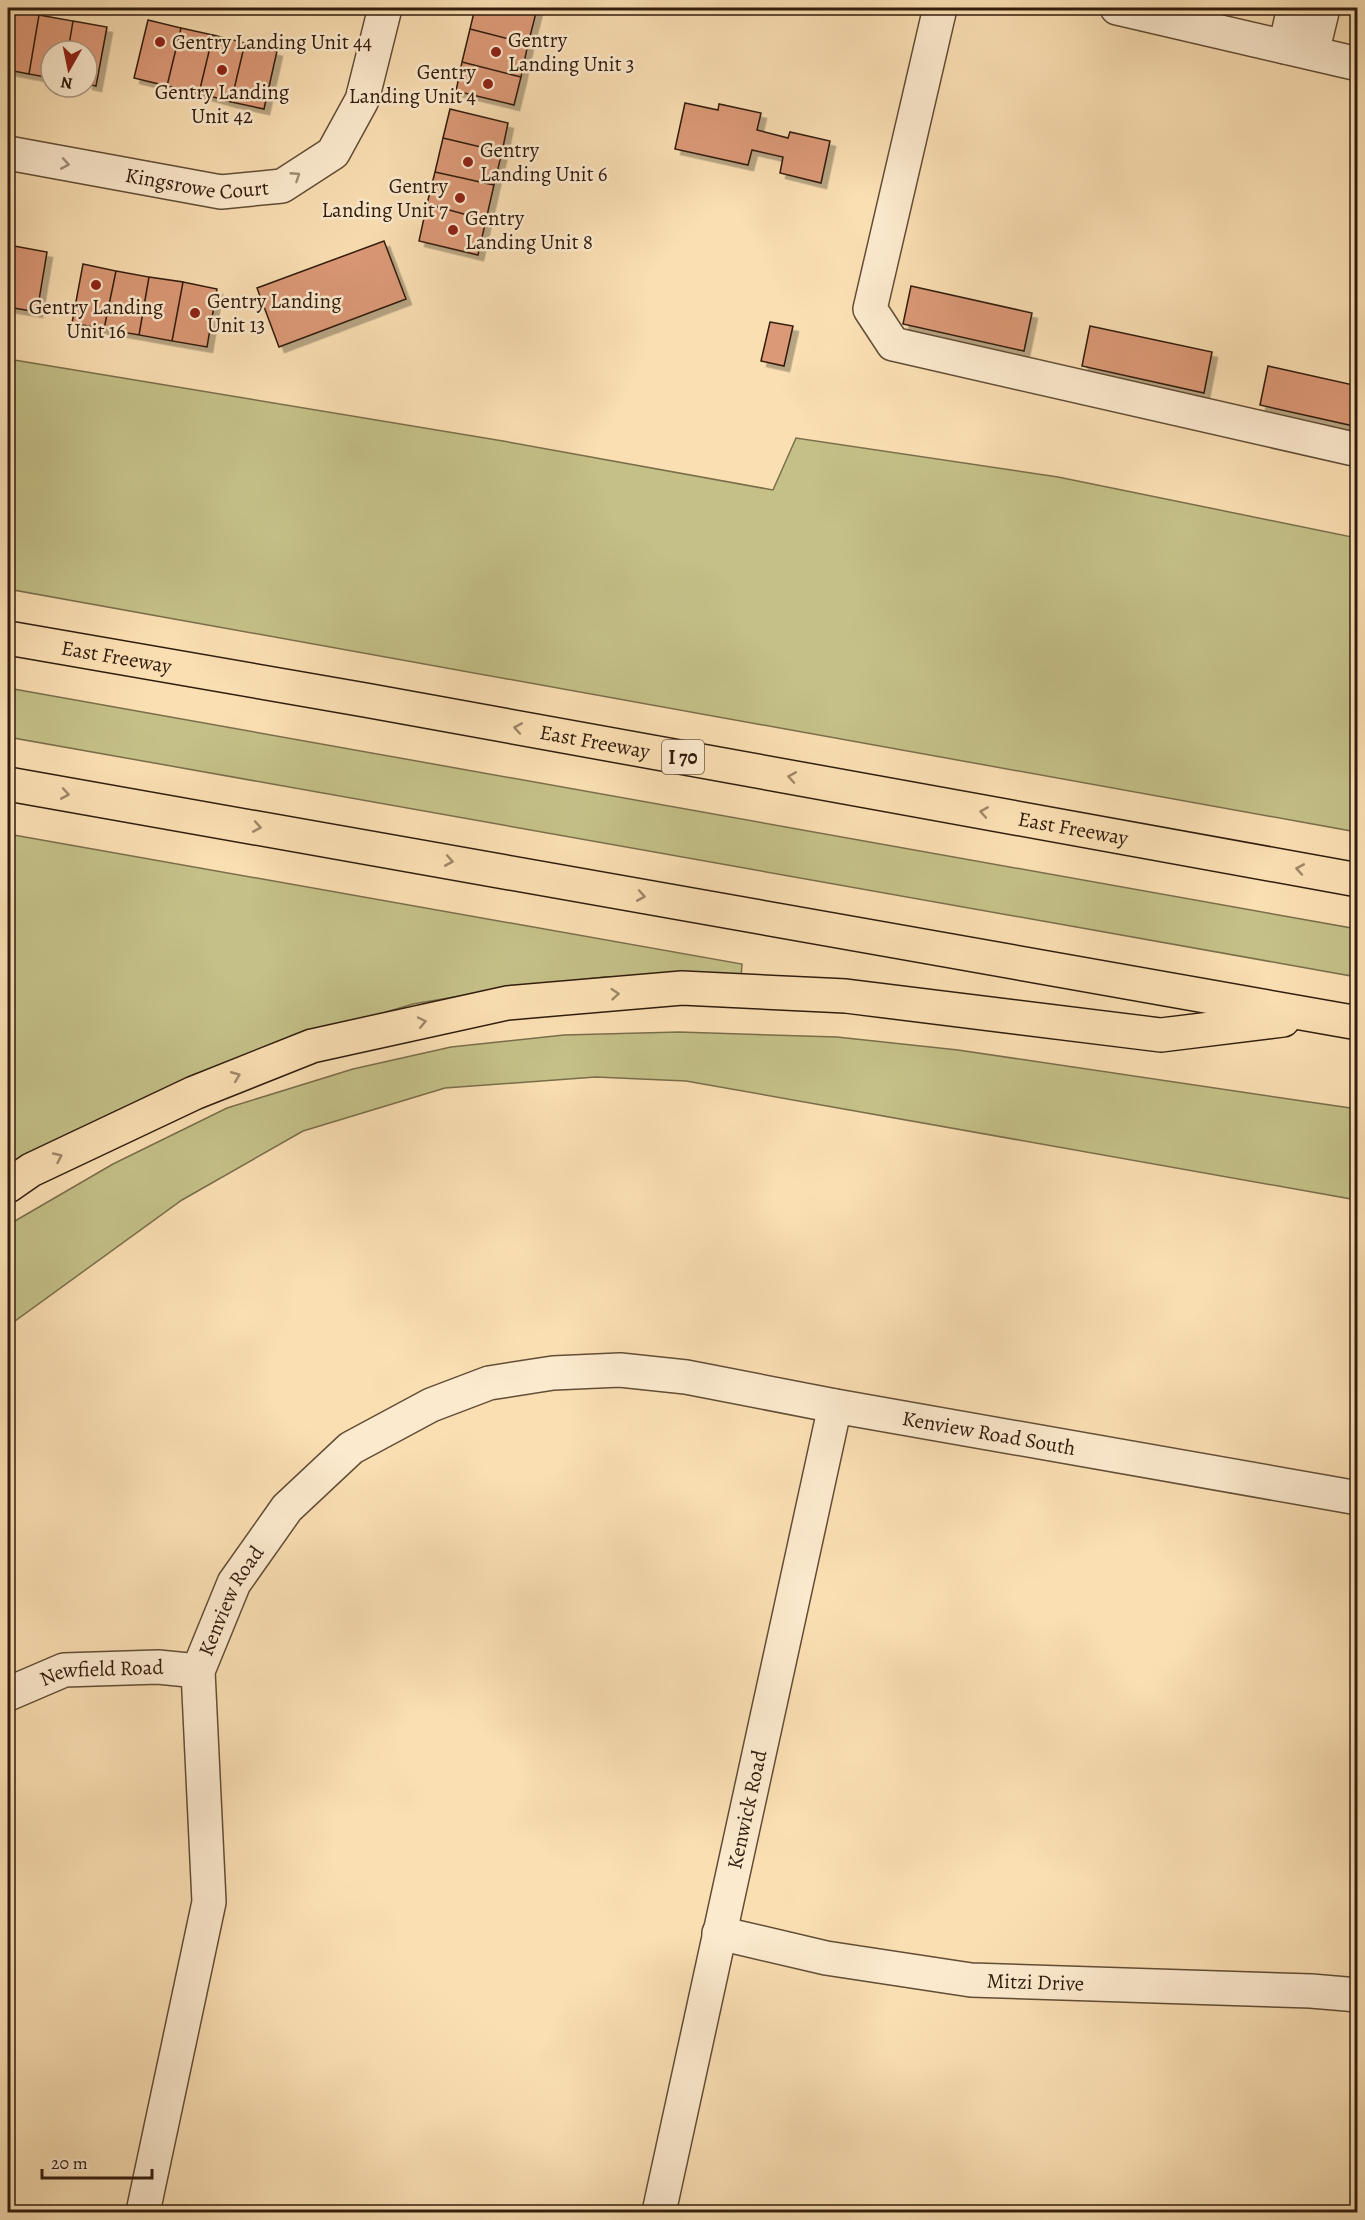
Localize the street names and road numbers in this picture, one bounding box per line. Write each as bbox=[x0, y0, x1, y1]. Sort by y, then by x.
street label: Kingsrowe Court bbox=[123, 161, 270, 206]
street label: East Freeway bbox=[59, 633, 174, 680]
street label: East Freeway bbox=[537, 718, 653, 766]
road number: I 70 bbox=[662, 740, 704, 774]
street label: East Freeway bbox=[1016, 805, 1131, 852]
street label: Kenview Road South bbox=[900, 1404, 1078, 1462]
street label: Kenview Road bbox=[192, 1539, 271, 1660]
street label: Newfield Road bbox=[35, 1653, 165, 1693]
street label: Kenwick Road bbox=[720, 1747, 774, 1872]
street label: Mitzi Drive bbox=[986, 1967, 1085, 1998]

